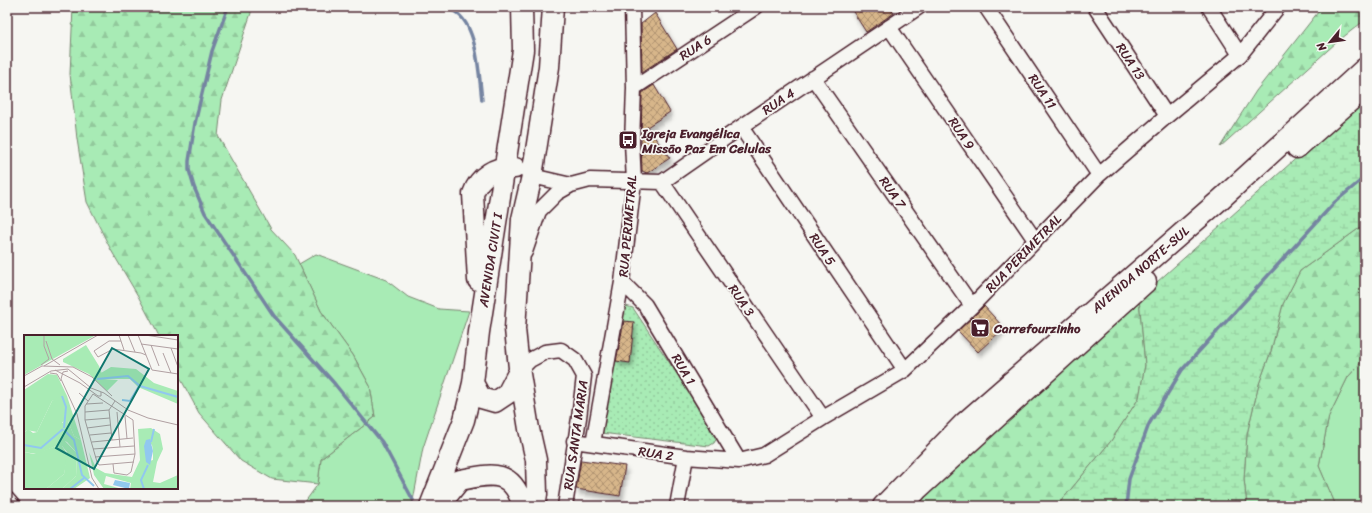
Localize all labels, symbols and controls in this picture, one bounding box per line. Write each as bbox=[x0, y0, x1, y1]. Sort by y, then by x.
north arrow bbox=[1310, 22, 1350, 62]
street label: RUA 6 bbox=[674, 28, 716, 67]
street label: RUA 13 bbox=[1110, 38, 1151, 84]
text: N bbox=[1311, 38, 1332, 55]
street label: RUA 11 bbox=[1022, 69, 1063, 114]
street label: RUA 4 bbox=[757, 82, 800, 121]
street label: RUA 9 bbox=[942, 112, 981, 155]
place label: Igreja Evangélica Missão Paz Em Celulas bbox=[641, 122, 772, 160]
bus stop icon: Igreja Evangélica Missão Paz Em Celulas bbox=[617, 129, 639, 151]
street label: RUA 7 bbox=[873, 171, 913, 215]
street label: RUA PERIMETRAL bbox=[612, 174, 643, 278]
street label: RUA PERIMETRAL bbox=[980, 209, 1067, 298]
street label: AVENIDA CIVIT I bbox=[472, 210, 509, 310]
street label: AVENIDA NORTE-SUL bbox=[1085, 220, 1195, 319]
street label: RUA 5 bbox=[803, 228, 842, 271]
street label: RUA 3 bbox=[722, 279, 761, 321]
supermarket icon: Carrefourzinho bbox=[969, 317, 991, 339]
place label: Carrefourzinho bbox=[993, 317, 1081, 340]
inset map bbox=[24, 335, 178, 489]
street label: RUA 1 bbox=[665, 349, 702, 390]
street label: RUA SANTA MARIA bbox=[556, 379, 595, 492]
street label: RUA 2 bbox=[637, 439, 676, 468]

